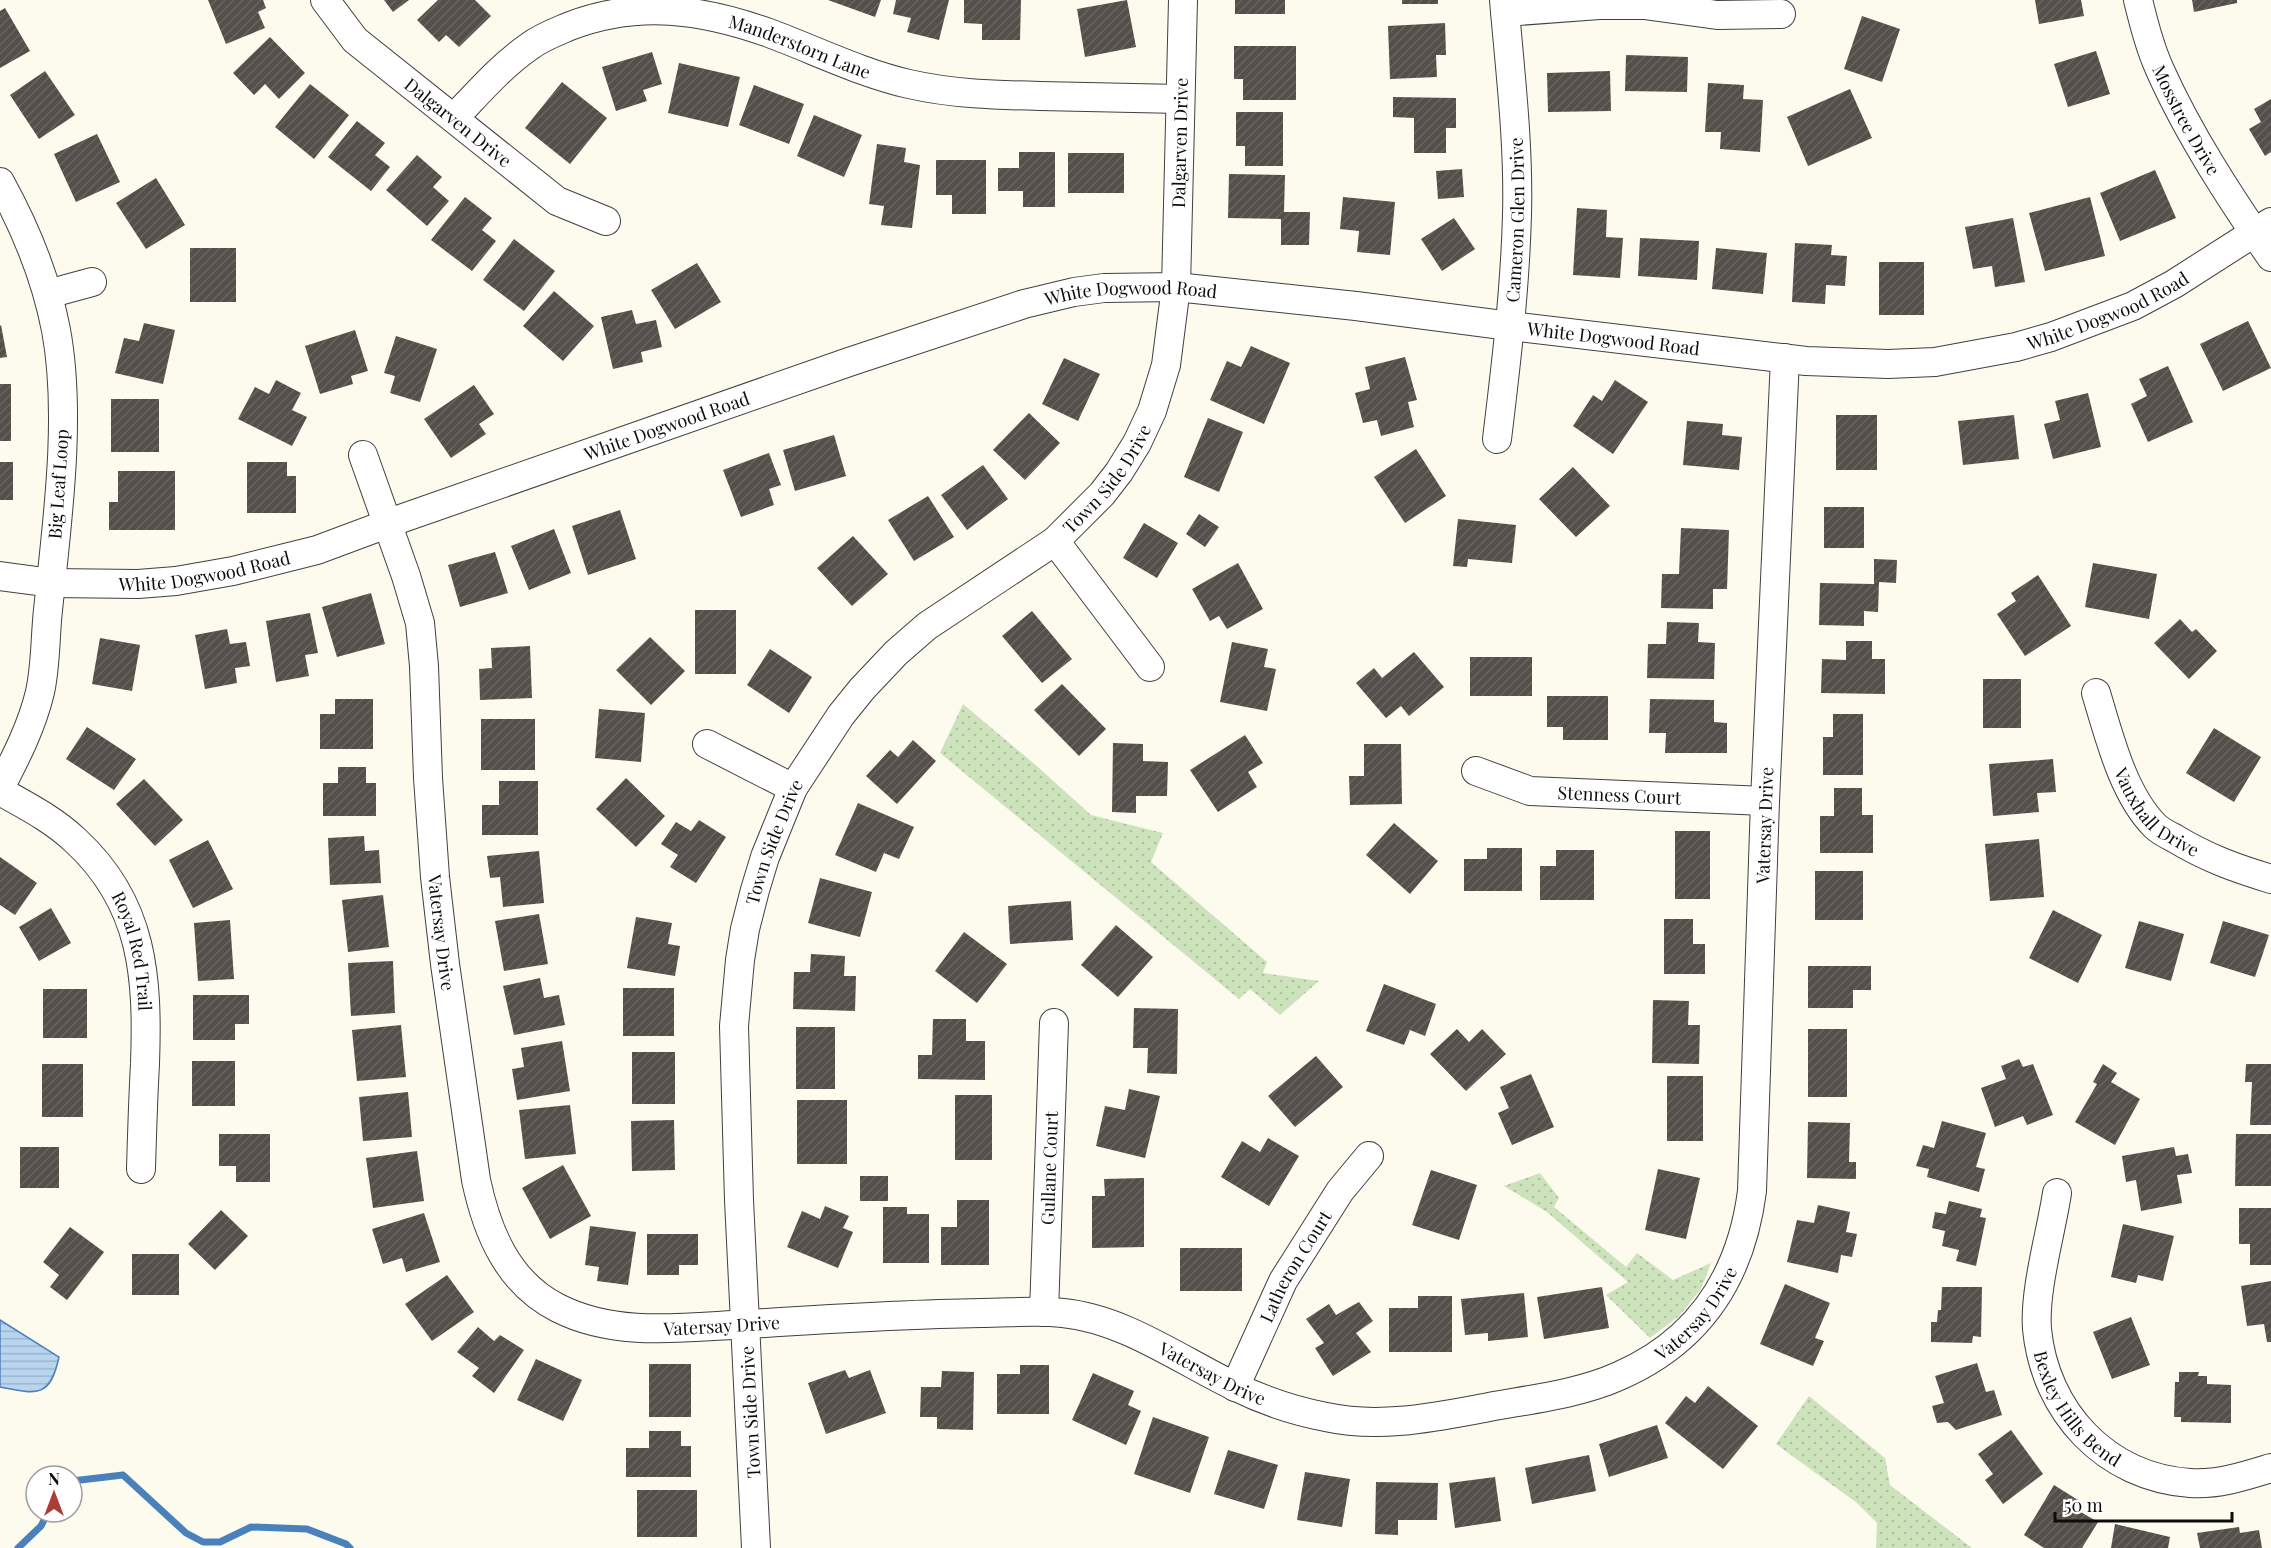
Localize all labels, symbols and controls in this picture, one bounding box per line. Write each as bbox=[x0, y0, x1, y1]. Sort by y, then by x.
street label: Manderstorn Lane bbox=[726, 9, 874, 84]
street label: Mosstree Drive bbox=[2147, 61, 2226, 180]
street label: Dalgarven Drive bbox=[400, 72, 517, 172]
street label: Dalgarven Drive bbox=[1166, 77, 1193, 208]
street label: Cameron Glen Drive bbox=[1500, 137, 1529, 303]
street label: White Dogwood Road bbox=[2023, 266, 2194, 356]
street label: White Dogwood Road bbox=[1041, 275, 1219, 311]
street label: White Dogwood Road bbox=[1525, 316, 1702, 360]
street label: White Dogwood Road bbox=[580, 386, 753, 466]
street label: Town Side Drive bbox=[1057, 420, 1156, 539]
street label: Big Leaf Loop bbox=[42, 428, 74, 540]
street label: White Dogwood Road bbox=[118, 545, 293, 596]
street label: Vauxhall Drive bbox=[2109, 763, 2203, 862]
street label: Vatersay Drive bbox=[1750, 766, 1779, 885]
street label: Town Side Drive bbox=[740, 774, 808, 907]
street label: Stenness Court bbox=[1557, 780, 1682, 809]
street label: Vatersay Drive bbox=[423, 872, 461, 992]
street label: Royal Red Trail bbox=[107, 887, 157, 1011]
street label: Gullane Court bbox=[1035, 1110, 1063, 1225]
street label: Latheron Court bbox=[1254, 1205, 1337, 1326]
street label: Vatersay Drive bbox=[1649, 1263, 1742, 1366]
street label: Vatersay Drive bbox=[662, 1310, 781, 1340]
street label: Vatersay Drive bbox=[1154, 1336, 1269, 1411]
street label: Town Side Drive bbox=[735, 1345, 765, 1479]
street label: Bexley Hills Bend bbox=[2029, 1348, 2126, 1472]
north arrow bbox=[24, 1464, 84, 1524]
text: N bbox=[48, 1468, 60, 1489]
scale bar bbox=[2055, 1485, 2232, 1523]
text: 50 m bbox=[2064, 1493, 2103, 1517]

